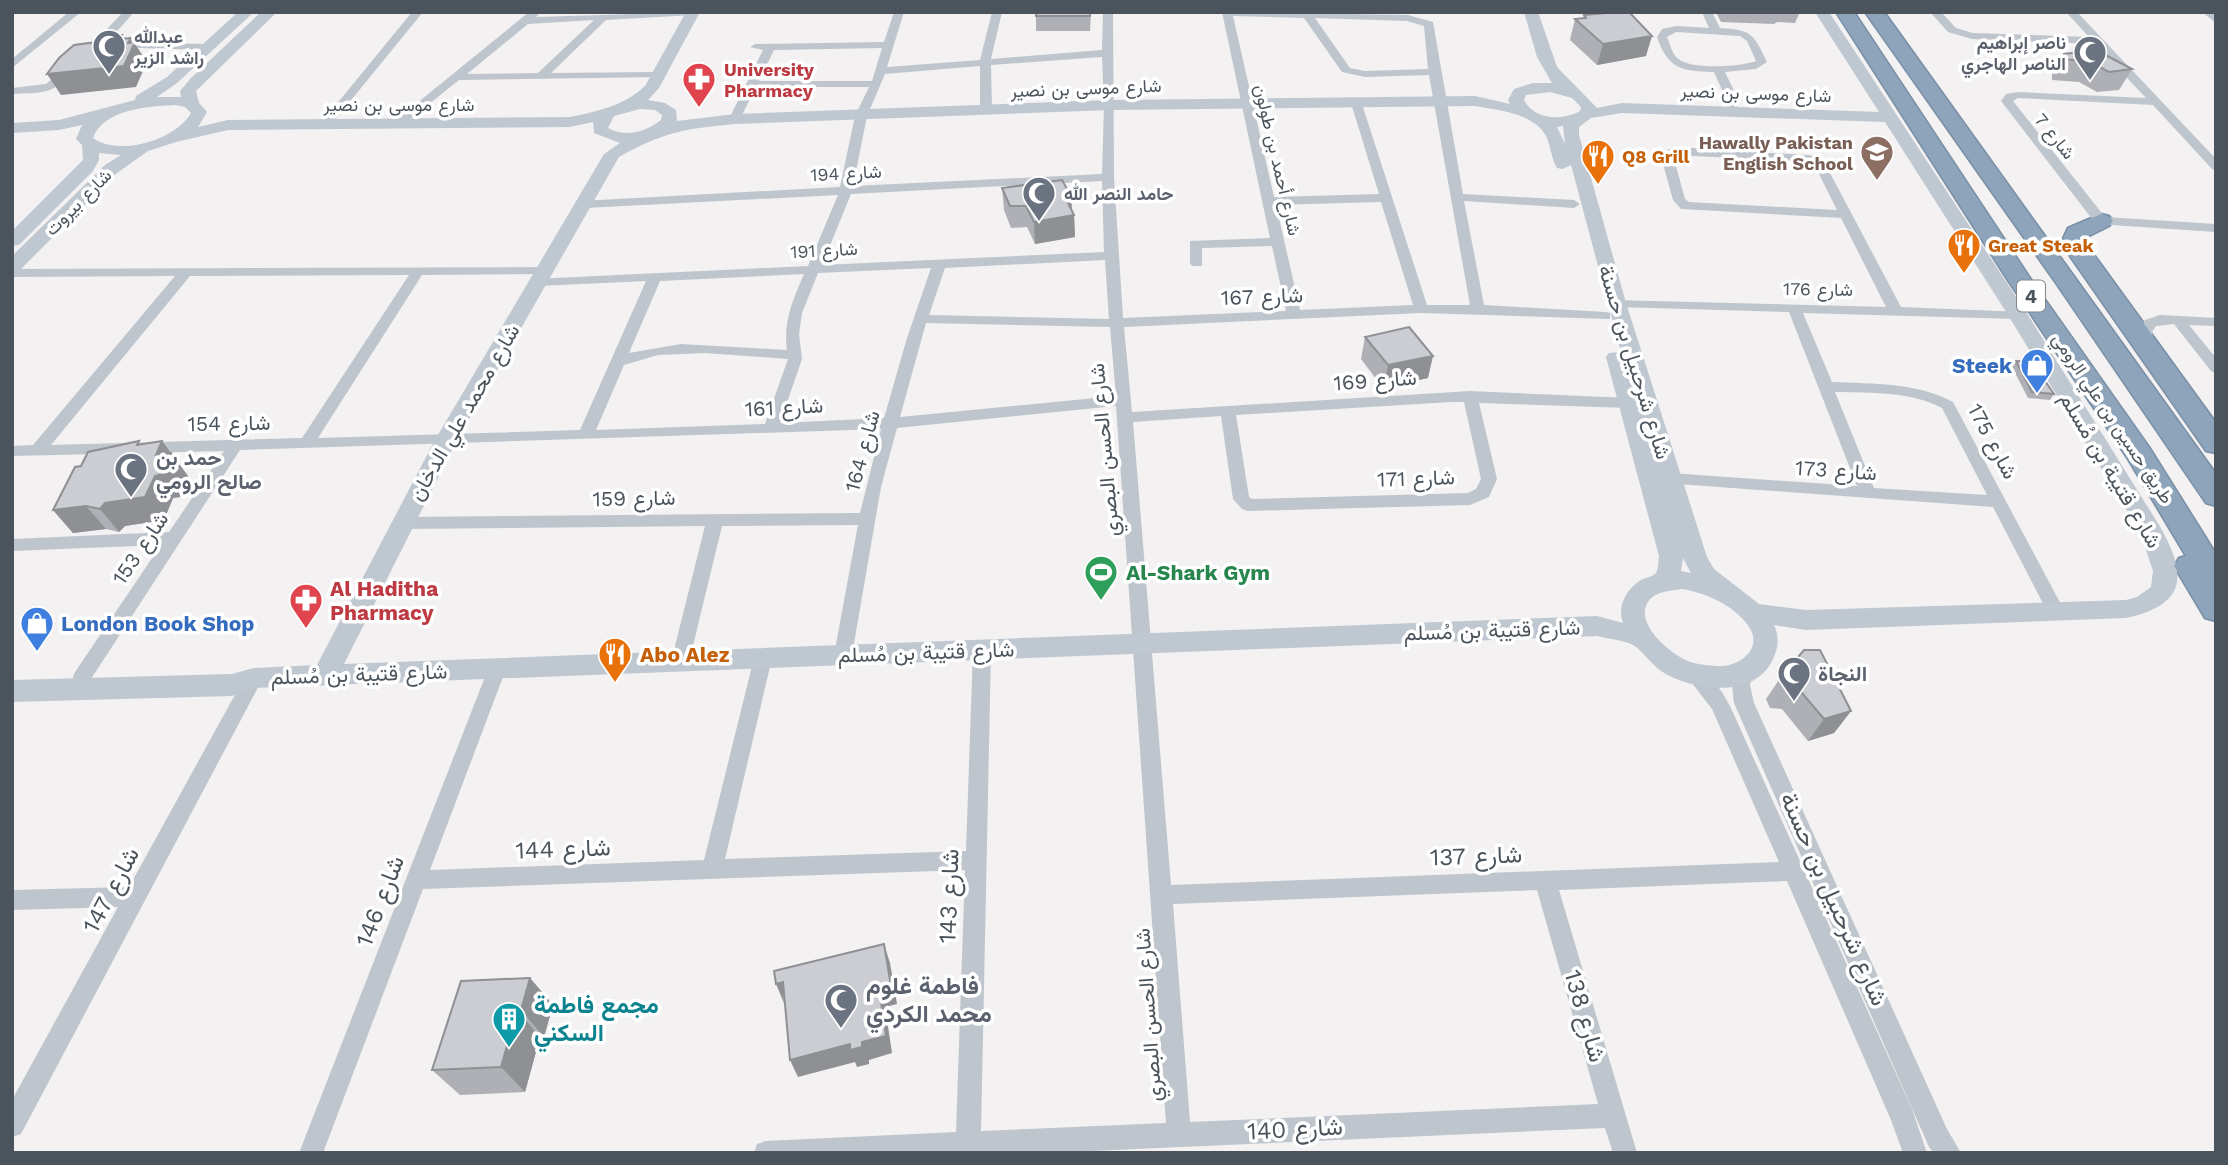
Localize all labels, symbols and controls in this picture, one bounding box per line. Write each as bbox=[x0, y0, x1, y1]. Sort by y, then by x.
place label: عبدالله راشد الزير bbox=[133, 26, 204, 69]
mosque icon: عبدالله راشد الزير bbox=[90, 27, 128, 76]
place label: ناصر إبراهيم الناصر الهاجري bbox=[1961, 32, 2066, 79]
mosque icon: ناصر إبراهيم الناصر الهاجري bbox=[2071, 33, 2109, 82]
place label: University Pharmacy bbox=[724, 59, 815, 101]
pharmacy icon: University Pharmacy bbox=[680, 60, 718, 109]
street label: شارع موسى بن نصير bbox=[1009, 75, 1162, 103]
street label: شارع موسى بن نصير bbox=[1679, 80, 1832, 108]
street label: شارع أحمد بن طولون bbox=[1248, 83, 1306, 238]
street label: شارع موسى بن نصير bbox=[322, 94, 475, 117]
street label: شارع 7 bbox=[2029, 109, 2080, 164]
place label: Hawally Pakistan English School bbox=[1699, 132, 1853, 174]
school or university icon: Hawally Pakistan English School bbox=[1858, 133, 1896, 182]
restaurant icon: Q8 Grill bbox=[1579, 137, 1617, 186]
place label: Q8 Grill bbox=[1622, 146, 1690, 167]
street label: شارع 194 bbox=[810, 161, 882, 187]
street label: شارع بيروت bbox=[40, 164, 117, 241]
mosque icon: حامد النصر الله bbox=[1020, 174, 1058, 223]
place label: حامد النصر الله bbox=[1064, 183, 1173, 205]
restaurant icon: Great Steak bbox=[1945, 226, 1983, 275]
place label: Great Steak bbox=[1988, 235, 2094, 256]
street label: شارع 191 bbox=[790, 238, 858, 264]
street label: شارع شرحبيل بن حسنة bbox=[1592, 262, 1676, 463]
street label: شارع 176 bbox=[1783, 278, 1853, 302]
road number: 4 bbox=[2017, 280, 2045, 312]
street label: شارع 167 bbox=[1221, 282, 1303, 312]
street label: شارع محمد علي الدخان bbox=[403, 319, 529, 507]
street label: طريق حسين بن علي الرومي bbox=[2044, 329, 2178, 510]
shop icon: Steek bbox=[2018, 346, 2056, 395]
place label: Steek bbox=[1952, 353, 2013, 378]
street label: شارع الحسن البصري bbox=[1084, 362, 1129, 538]
street label: شارع 169 bbox=[1333, 365, 1418, 397]
street label: شارع قتيبة بن مُسلم bbox=[2053, 388, 2167, 553]
street label: شارع 161 bbox=[744, 392, 824, 424]
street label: شارع 175 bbox=[1961, 399, 2023, 484]
street label: شارع 164 bbox=[839, 408, 887, 495]
street label: شارع 154 bbox=[187, 410, 271, 438]
place label: حمد بن صالح الرومي bbox=[156, 445, 262, 499]
mosque icon: حمد بن صالح الرومي bbox=[112, 450, 150, 499]
street label: شارع 173 bbox=[1794, 455, 1878, 487]
street label: شارع 171 bbox=[1377, 464, 1455, 494]
street label: شارع 159 bbox=[592, 485, 676, 513]
street label: شارع 153 bbox=[107, 507, 175, 590]
sports icon: Al-Shark Gym bbox=[1082, 553, 1120, 602]
place label: Al-Shark Gym bbox=[1126, 560, 1270, 585]
place label: Al Haditha Pharmacy bbox=[330, 576, 439, 625]
pharmacy icon: Al Haditha Pharmacy bbox=[287, 581, 325, 630]
shop icon: London Book Shop bbox=[18, 604, 56, 653]
place label: London Book Shop bbox=[61, 611, 254, 636]
street label: شارع قتيبة بن مُسلم bbox=[1403, 614, 1581, 648]
restaurant icon: Abo Alez bbox=[596, 635, 634, 684]
street label: شارع قتيبة بن مُسلم bbox=[837, 636, 1015, 670]
place label: Abo Alez bbox=[640, 642, 730, 667]
mosque icon: النجاة bbox=[1775, 654, 1813, 703]
street label: شارع قتيبة بن مُسلم bbox=[270, 658, 448, 692]
place label: النجاة bbox=[1818, 661, 1867, 686]
street label: شارع شرحبيل بن حسنة bbox=[1773, 788, 1894, 1011]
street label: شارع 144 bbox=[515, 833, 611, 867]
street label: شارع 137 bbox=[1429, 840, 1523, 874]
street label: شارع 147 bbox=[77, 842, 147, 938]
street label: شارع 143 bbox=[933, 848, 967, 944]
street label: شارع 146 bbox=[350, 852, 412, 951]
street label: شارع الحسن البصري bbox=[1129, 927, 1172, 1103]
street label: شارع 138 bbox=[1557, 967, 1611, 1066]
place label: فاطمة غلوم محمد الكردي bbox=[866, 972, 992, 1034]
mosque icon: فاطمة غلوم محمد الكردي bbox=[822, 981, 860, 1030]
place label: مجمع فاطمة السكني bbox=[534, 991, 659, 1053]
building icon: مجمع فاطمة السكني bbox=[490, 1000, 528, 1049]
street label: شارع 140 bbox=[1247, 1113, 1343, 1147]

